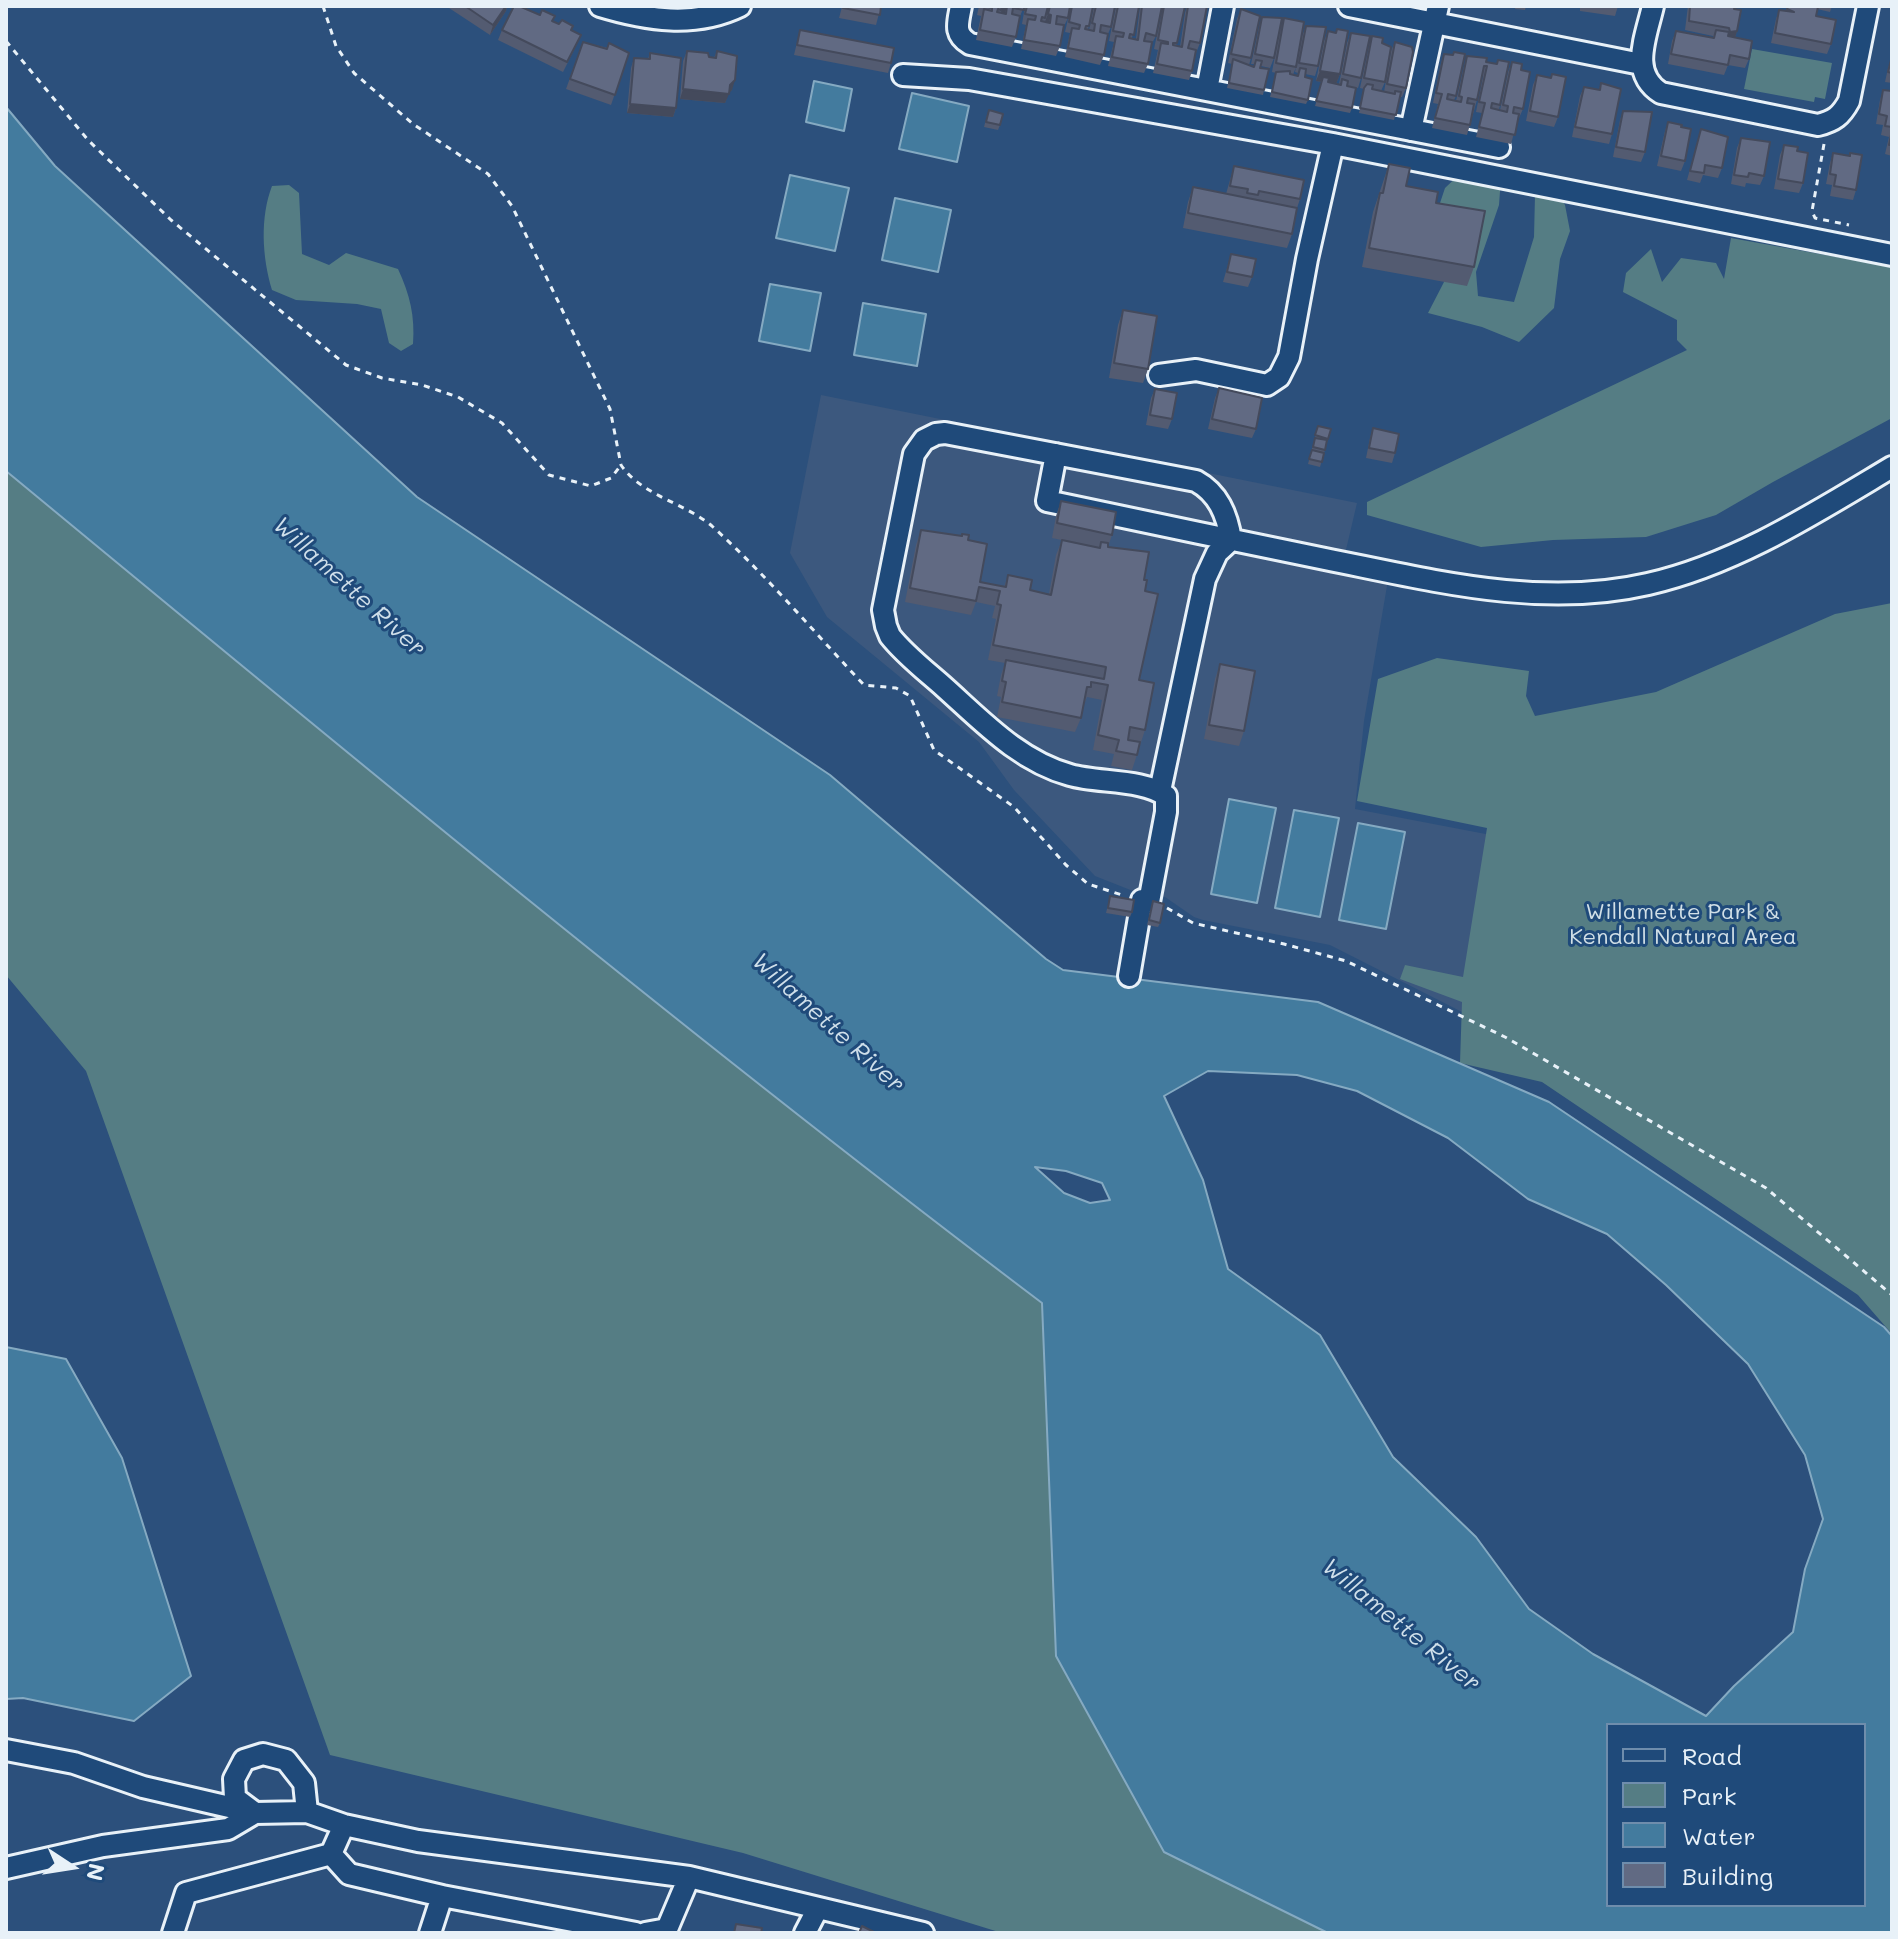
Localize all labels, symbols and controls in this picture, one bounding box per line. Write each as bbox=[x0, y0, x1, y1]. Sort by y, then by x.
water label: Willamette River bbox=[267, 511, 431, 663]
park label: Willamette Park & Kendall Natural Area bbox=[1569, 899, 1797, 950]
water label: Willamette River bbox=[746, 947, 910, 1099]
water label: Willamette River bbox=[1316, 1552, 1486, 1698]
legend bbox=[1606, 1723, 1866, 1907]
text: Road bbox=[1682, 1740, 1742, 1771]
text: Park bbox=[1682, 1780, 1736, 1811]
text: Water bbox=[1682, 1820, 1756, 1851]
north arrow bbox=[32, 1827, 112, 1907]
text: Building bbox=[1682, 1860, 1773, 1891]
text: N bbox=[80, 1861, 112, 1883]

